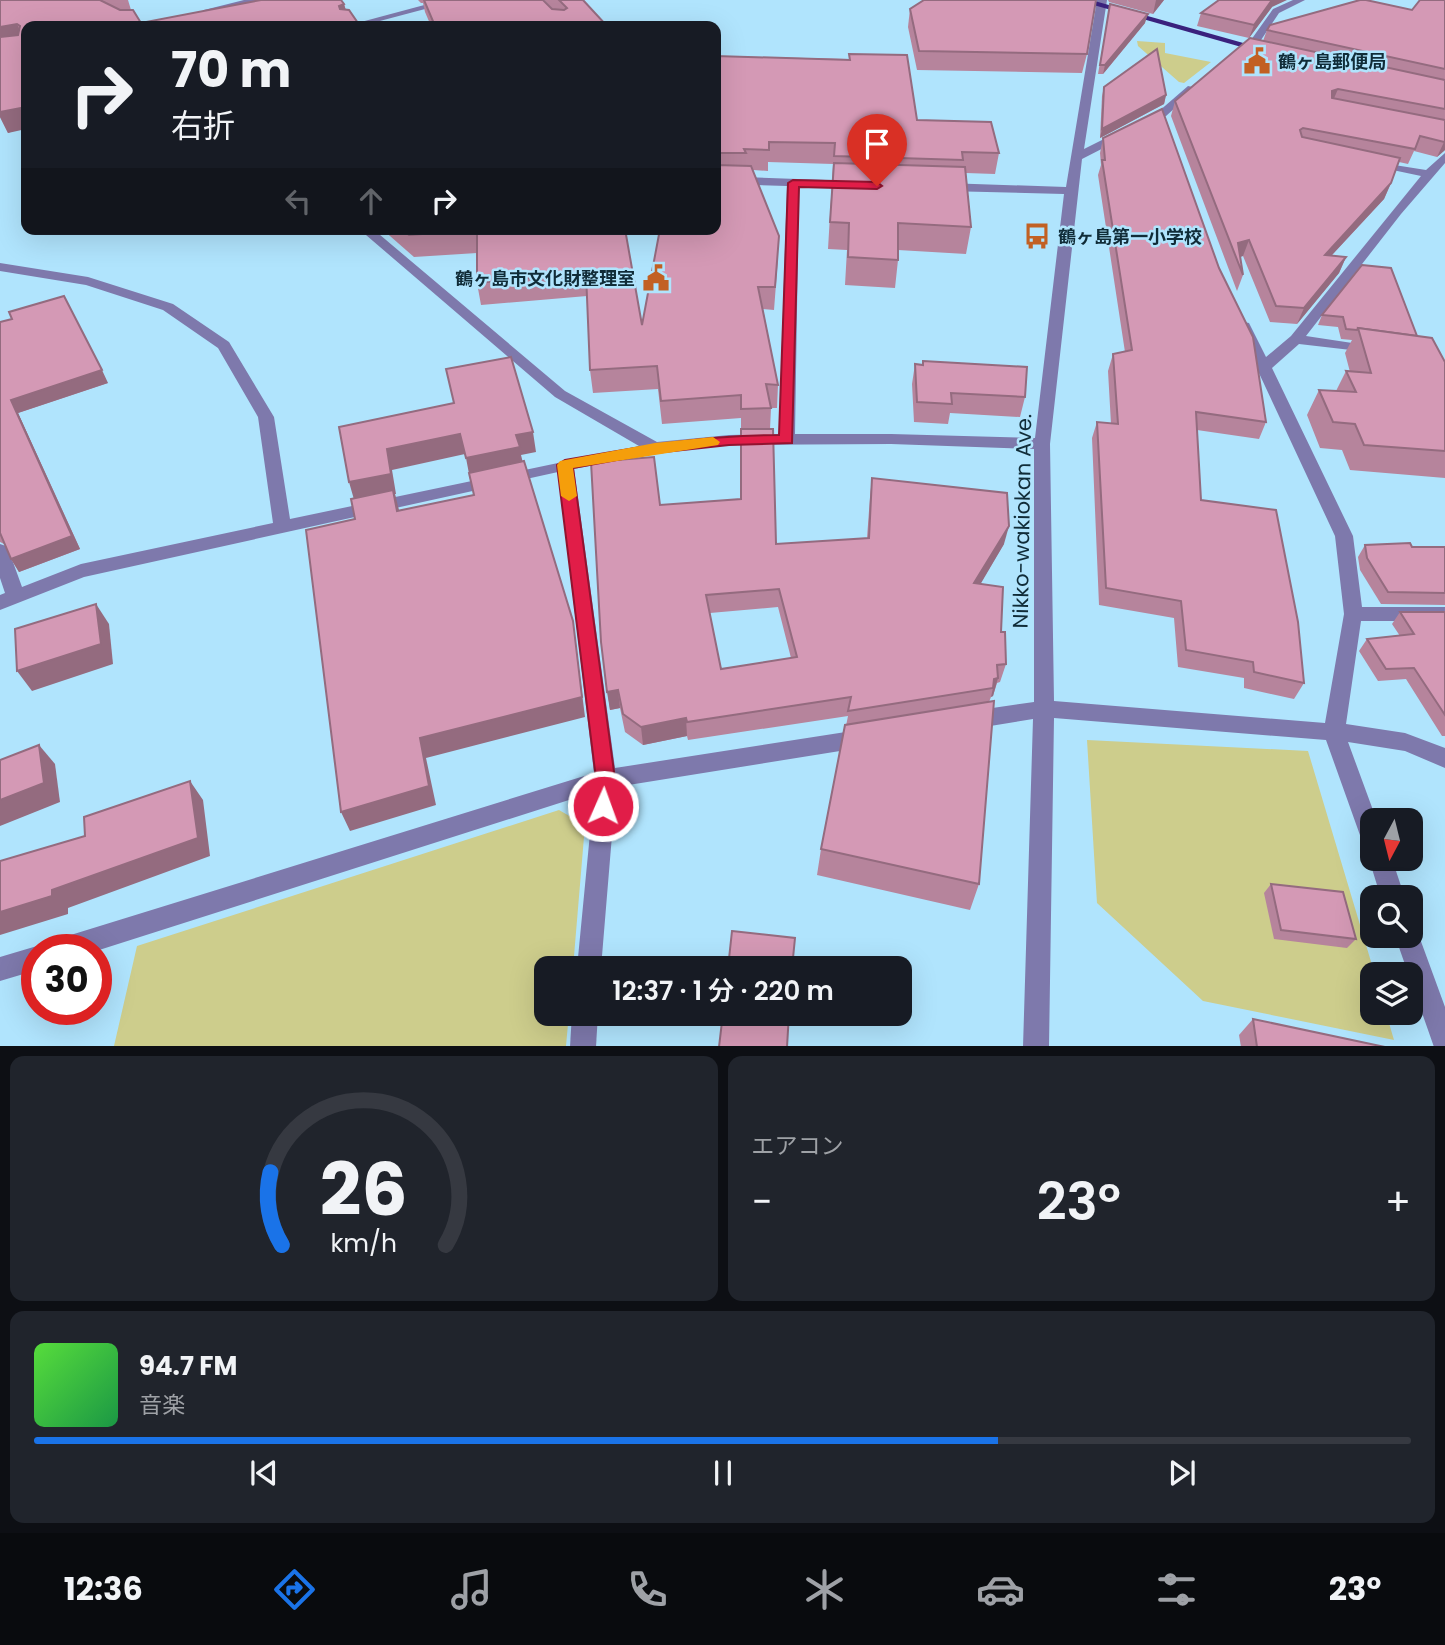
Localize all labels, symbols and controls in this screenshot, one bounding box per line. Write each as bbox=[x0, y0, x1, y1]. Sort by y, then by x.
text: 70 m bbox=[171, 36, 291, 104]
public building icon: 鶴ヶ島郵便局 bbox=[1242, 46, 1272, 76]
icon: right bbox=[56, 49, 147, 140]
place label: 鶴ヶ島郵便局 bbox=[1278, 49, 1386, 74]
text: 右折 bbox=[171, 103, 235, 148]
pin bbox=[847, 114, 907, 186]
icon: arrive bbox=[858, 125, 896, 163]
icon: left bbox=[279, 182, 317, 220]
icon: ahead bbox=[352, 182, 390, 220]
icon: right bbox=[425, 182, 463, 220]
bus stop icon: 鶴ヶ島第一小学校 bbox=[1022, 221, 1052, 251]
place label: 鶴ヶ島第一小学校 bbox=[1058, 224, 1202, 249]
public building icon: 鶴ヶ島市文化財整理室 bbox=[641, 263, 671, 293]
place label: 鶴ヶ島市文化財整理室 bbox=[455, 266, 635, 291]
street label: Nikko-wakiokan Ave. bbox=[1006, 413, 1038, 629]
position arrow bbox=[566, 769, 640, 843]
north arrow bbox=[1360, 808, 1423, 872]
map controls bbox=[1360, 808, 1423, 1025]
button: search bbox=[1360, 885, 1423, 948]
speed limit sign: 30 bbox=[21, 934, 112, 1025]
button: layers bbox=[1360, 962, 1423, 1025]
text: 12:37 · 1 分 · 220 m bbox=[612, 973, 834, 1009]
text: エアコン bbox=[752, 1130, 844, 1162]
text: 26 bbox=[320, 1139, 408, 1240]
text: 23° bbox=[1037, 1165, 1121, 1238]
text: − bbox=[752, 1175, 772, 1228]
text: + bbox=[1385, 1175, 1411, 1228]
text: km/h bbox=[330, 1225, 397, 1260]
text: 94.7 FM bbox=[139, 1348, 237, 1384]
text: 音楽 bbox=[139, 1389, 185, 1421]
icon: previous bbox=[245, 1454, 283, 1492]
icon: pause bbox=[704, 1454, 742, 1492]
icon: next bbox=[1163, 1454, 1201, 1492]
icon: directions bbox=[270, 1565, 319, 1614]
icon: music bbox=[447, 1565, 496, 1614]
icon: phone bbox=[623, 1565, 672, 1614]
icon: climate bbox=[800, 1565, 849, 1614]
icon: car bbox=[976, 1565, 1025, 1614]
icon: filters bbox=[1152, 1565, 1201, 1614]
text: 12:36 bbox=[64, 1566, 143, 1611]
text: 23° bbox=[1329, 1566, 1381, 1611]

